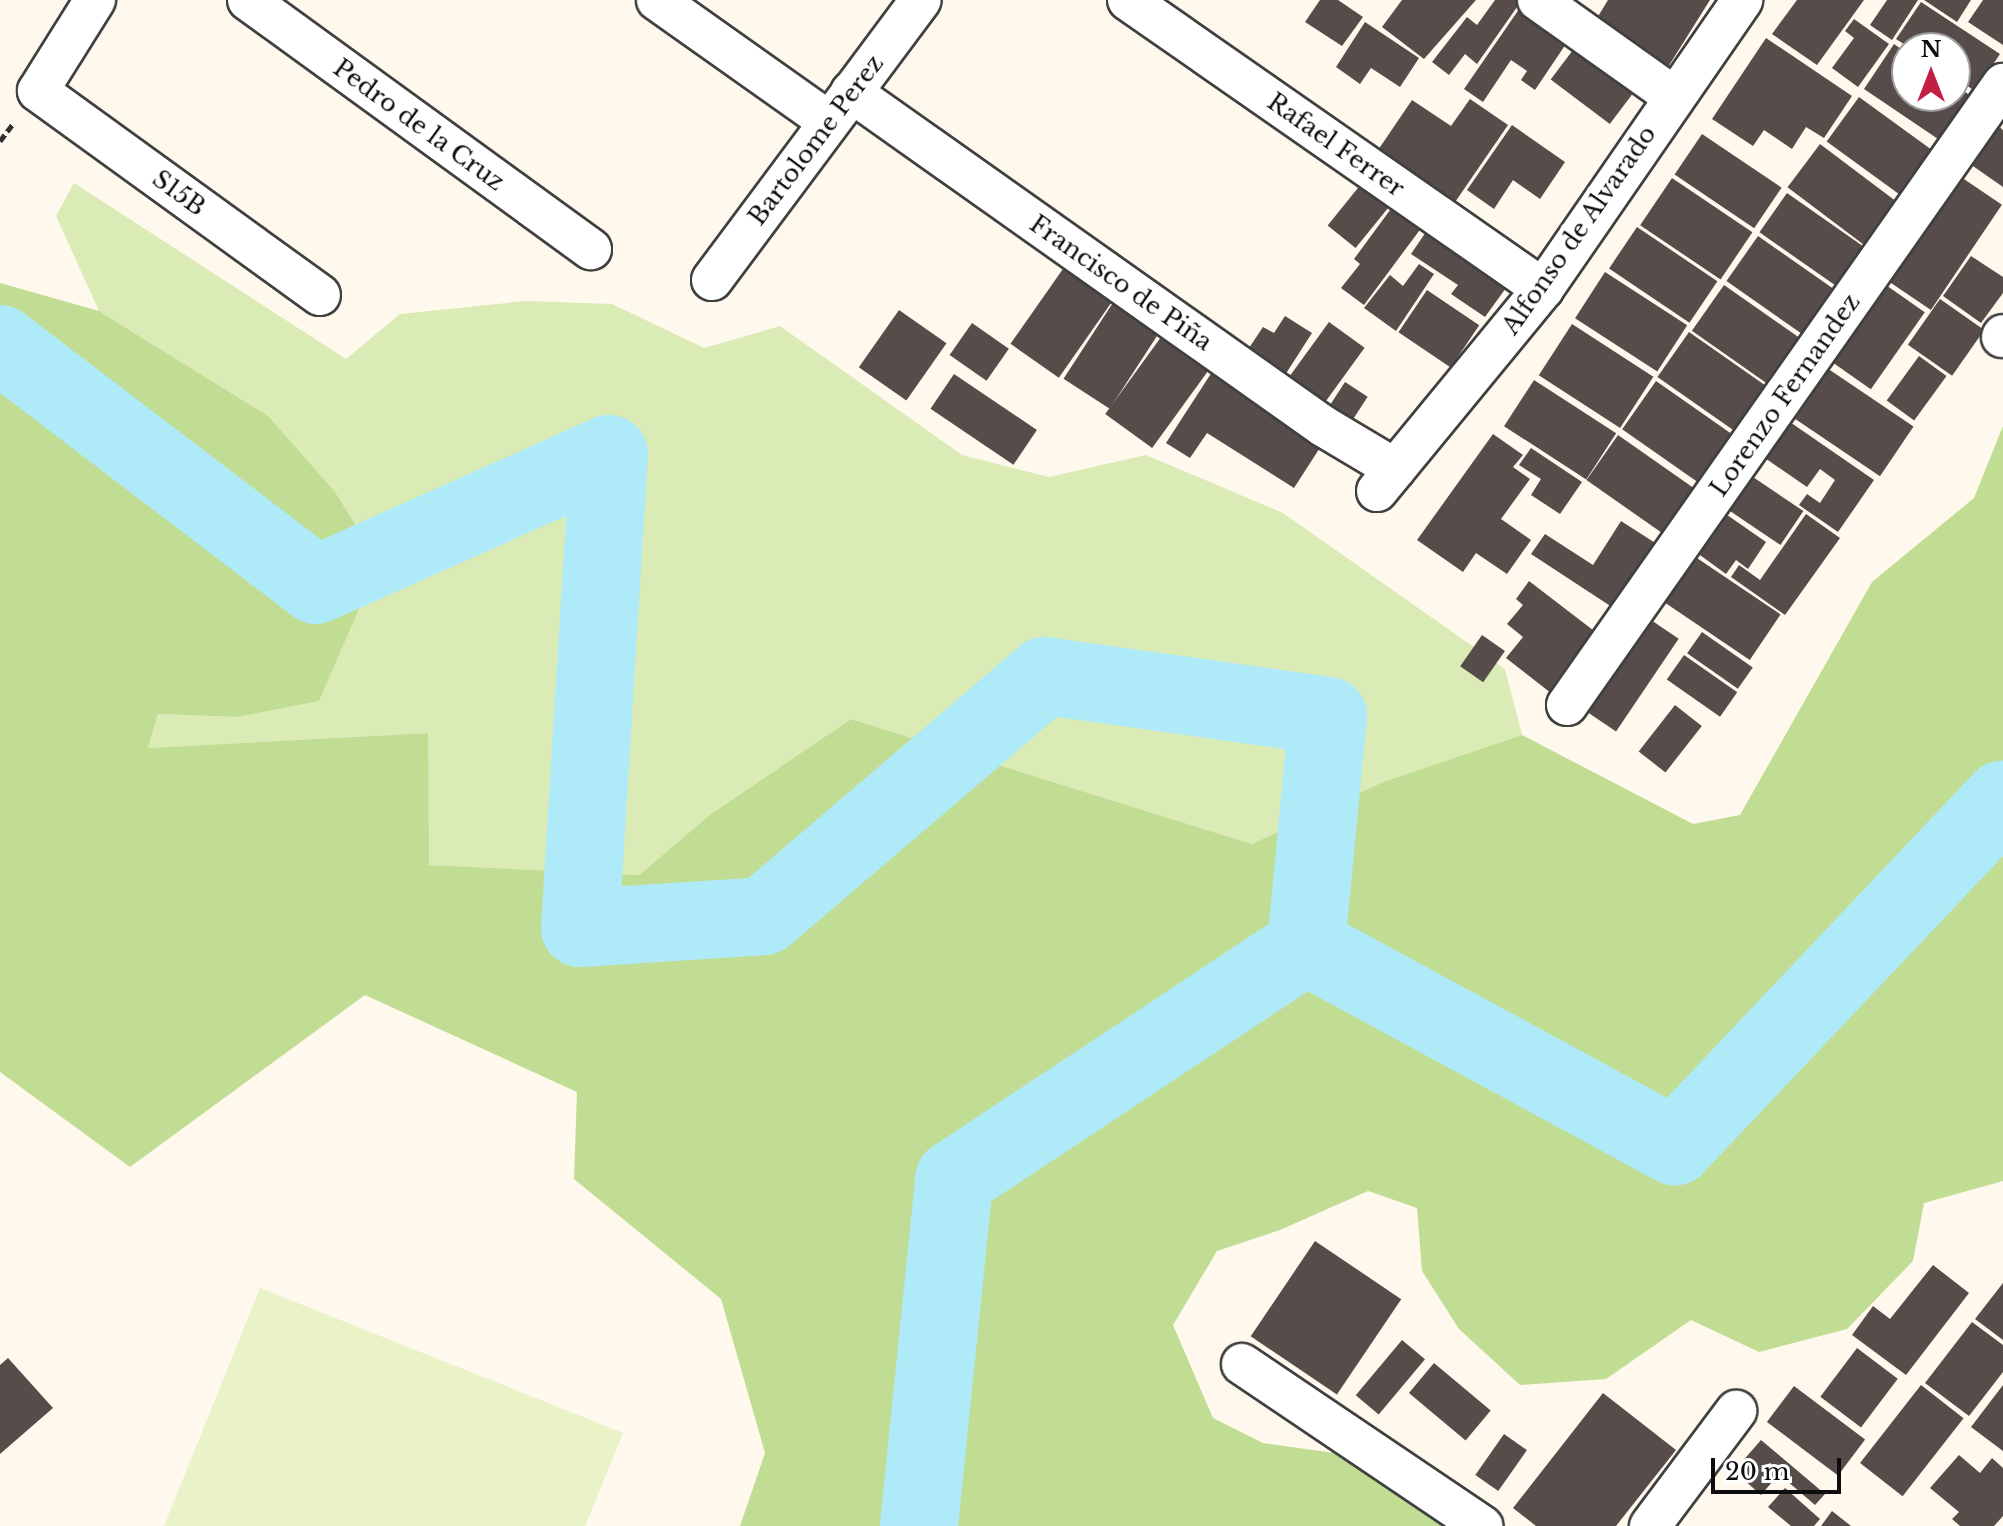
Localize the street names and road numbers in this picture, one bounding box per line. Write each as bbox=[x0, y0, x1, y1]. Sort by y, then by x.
street label: Bartolome Perez bbox=[743, 49, 889, 231]
street label: Pedro de la Cruz bbox=[328, 53, 510, 197]
street label: Rafael Ferrer bbox=[1262, 87, 1410, 203]
street label: Alfonso de Alvarado bbox=[1496, 120, 1662, 340]
street label: S15B bbox=[147, 164, 211, 222]
street label: Francisco de Piña bbox=[1024, 209, 1218, 357]
street label: Lorenzo Fernandez bbox=[1704, 288, 1866, 502]

